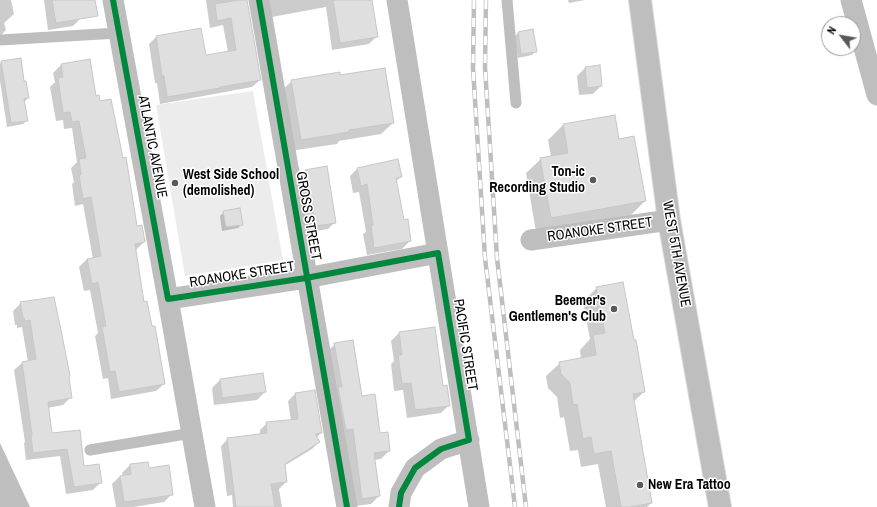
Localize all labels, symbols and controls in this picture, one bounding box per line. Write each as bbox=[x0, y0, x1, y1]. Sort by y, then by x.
north arrow bbox=[821, 16, 861, 56]
text: N bbox=[824, 24, 839, 37]
street label: ATLANTIC AVENUE bbox=[134, 94, 170, 200]
place label: Ton-ic Recording Studio bbox=[489, 164, 585, 196]
place label: West Side School (demolished) bbox=[183, 167, 279, 200]
street label: GROSS STREET bbox=[292, 170, 324, 262]
marker: Ton-ic Recording Studio bbox=[588, 175, 598, 185]
marker: West Side School (demolished) bbox=[170, 178, 180, 188]
street label: WEST 5TH AVENUE bbox=[658, 200, 694, 308]
street label: ROANOKE STREET bbox=[546, 214, 654, 246]
street label: ROANOKE STREET bbox=[188, 258, 296, 292]
place label: Beemer's Gentlemen's Club bbox=[509, 293, 606, 326]
street label: PACIFIC STREET bbox=[449, 298, 481, 392]
marker: Beemer's Gentlemen's Club bbox=[609, 304, 619, 314]
place label: New Era Tattoo bbox=[648, 477, 731, 493]
marker: New Era Tattoo bbox=[635, 480, 645, 490]

